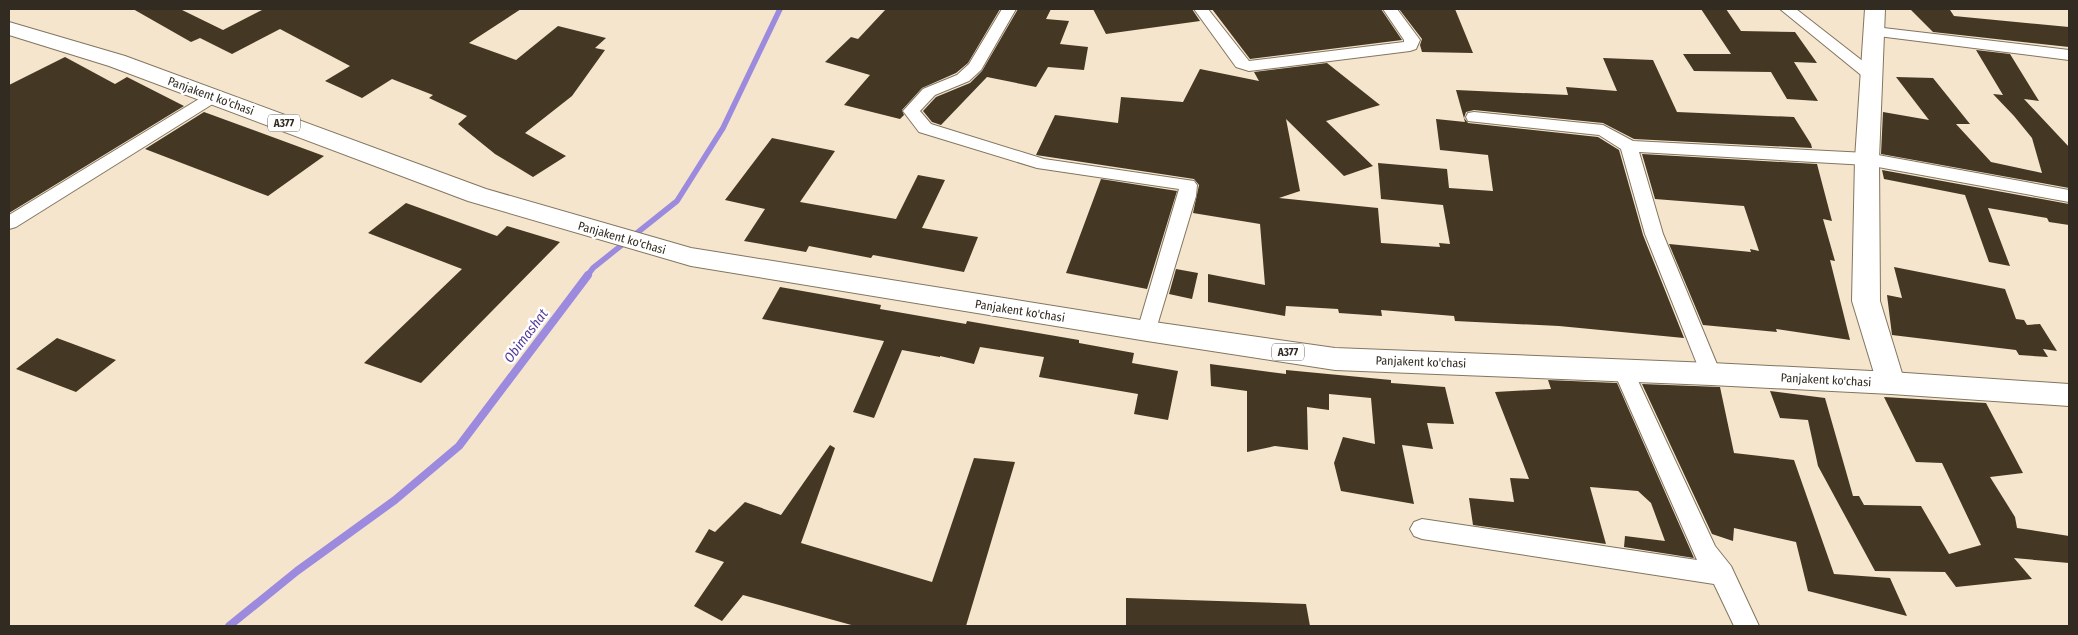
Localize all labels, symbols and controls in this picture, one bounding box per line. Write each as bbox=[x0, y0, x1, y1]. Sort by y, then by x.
street label: Panjakent ko'chasi bbox=[166, 74, 256, 118]
road number: A377 bbox=[268, 115, 300, 132]
street label: Panjakent ko'chasi bbox=[577, 219, 667, 257]
street label: Panjakent ko'chasi bbox=[974, 297, 1066, 325]
water label: Obimashat bbox=[500, 306, 552, 366]
road number: A377 bbox=[1272, 344, 1304, 361]
street label: Panjakent ko'chasi bbox=[1375, 353, 1467, 371]
street label: Panjakent ko'chasi bbox=[1780, 371, 1872, 389]

